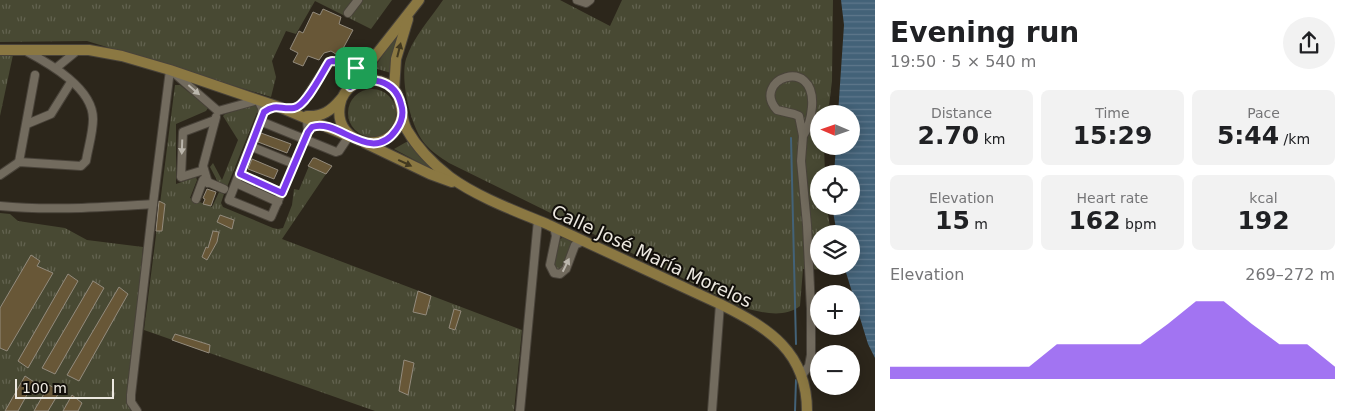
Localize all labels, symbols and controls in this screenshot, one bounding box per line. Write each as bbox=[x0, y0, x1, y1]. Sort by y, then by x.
text: Evening run bbox=[890, 16, 1079, 49]
button: share bbox=[1283, 17, 1335, 69]
one-way arrow bbox=[395, 42, 403, 57]
pin bbox=[335, 47, 377, 89]
text: 19:50 · 5 × 540 m bbox=[890, 52, 1036, 71]
icon: arrive bbox=[342, 54, 370, 82]
one-way arrow bbox=[187, 85, 200, 96]
north arrow bbox=[810, 105, 860, 155]
map controls bbox=[810, 105, 860, 395]
text: Distance bbox=[931, 105, 992, 121]
text: Time bbox=[1095, 105, 1130, 121]
text: Pace bbox=[1247, 105, 1280, 121]
text: 2.70 bbox=[918, 121, 979, 150]
text: 15:29 bbox=[1073, 121, 1152, 150]
text: 5:44 bbox=[1217, 121, 1279, 150]
text: km bbox=[979, 131, 1005, 147]
text: /km bbox=[1279, 131, 1310, 147]
one-way arrow bbox=[178, 139, 186, 155]
one-way arrow bbox=[398, 159, 412, 167]
button: locate bbox=[810, 165, 860, 215]
text: Elevation bbox=[929, 190, 994, 206]
text: Heart rate bbox=[1077, 190, 1148, 206]
text: kcal bbox=[1249, 190, 1278, 206]
street label: Calle José María Morelos bbox=[548, 200, 756, 312]
text: 15 bbox=[935, 206, 970, 235]
text: 162 bbox=[1068, 206, 1121, 235]
text: 192 bbox=[1237, 206, 1290, 235]
text: m bbox=[970, 216, 988, 232]
text: bpm bbox=[1121, 216, 1157, 232]
button: layers bbox=[810, 225, 860, 275]
one-way arrow bbox=[562, 258, 571, 273]
text: Elevation bbox=[890, 265, 964, 284]
text: 269–272 m bbox=[1245, 265, 1335, 284]
button: + bbox=[810, 285, 860, 335]
button: − bbox=[810, 345, 860, 395]
scale bar bbox=[15, 376, 114, 399]
text: 100 m bbox=[22, 380, 67, 396]

